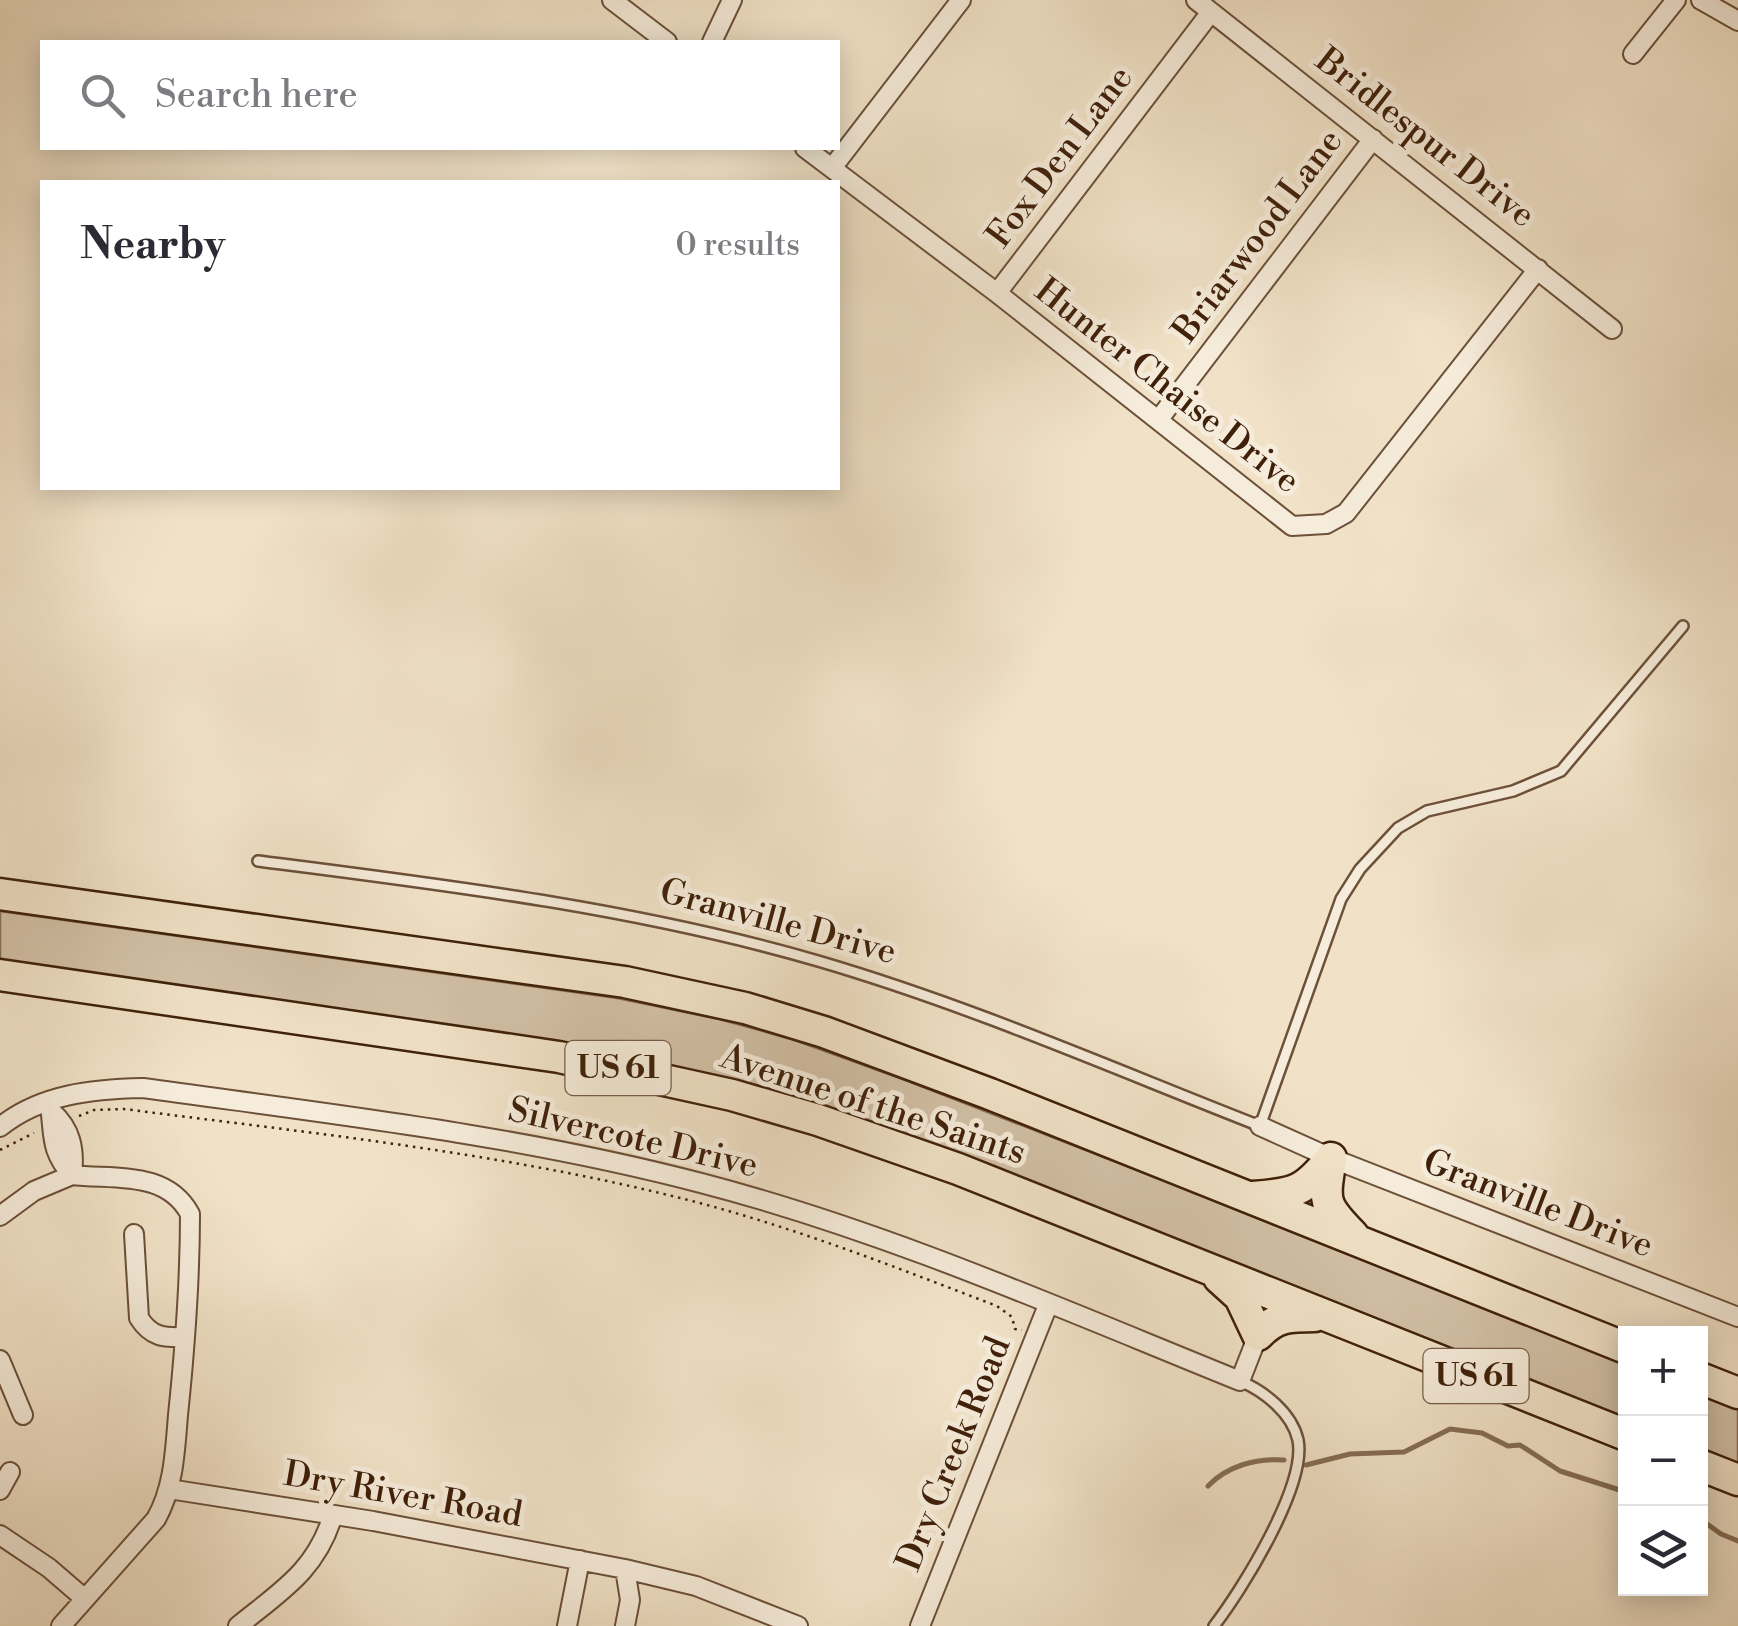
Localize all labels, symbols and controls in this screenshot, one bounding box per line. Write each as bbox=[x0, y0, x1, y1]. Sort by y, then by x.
street label: Bridlespur Drive bbox=[1306, 38, 1543, 237]
search box bbox=[40, 40, 840, 150]
street label: Fox Den Lane bbox=[978, 58, 1142, 256]
icon: search bbox=[75, 68, 130, 123]
text: Search here bbox=[155, 72, 358, 119]
street label: Briarwood Lane bbox=[1163, 121, 1352, 352]
text: Nearby bbox=[80, 219, 225, 272]
text: 0 results bbox=[675, 225, 800, 265]
street label: Hunter Chaise Drive bbox=[1026, 269, 1308, 503]
street label: Granville Drive bbox=[655, 870, 901, 974]
street label: Avenue of the Saints bbox=[714, 1035, 1031, 1175]
road number: US 61 bbox=[566, 1041, 670, 1095]
street label: Silvercote Drive bbox=[504, 1088, 762, 1188]
street label: Granville Drive bbox=[1417, 1140, 1659, 1268]
map controls bbox=[1618, 1326, 1708, 1596]
button: + bbox=[1618, 1326, 1708, 1416]
street label: Dry Creek Road bbox=[887, 1331, 1021, 1577]
road number: US 61 bbox=[1424, 1349, 1528, 1403]
button: − bbox=[1618, 1416, 1708, 1506]
street label: Dry River Road bbox=[280, 1453, 526, 1537]
button: layers bbox=[1618, 1506, 1708, 1596]

